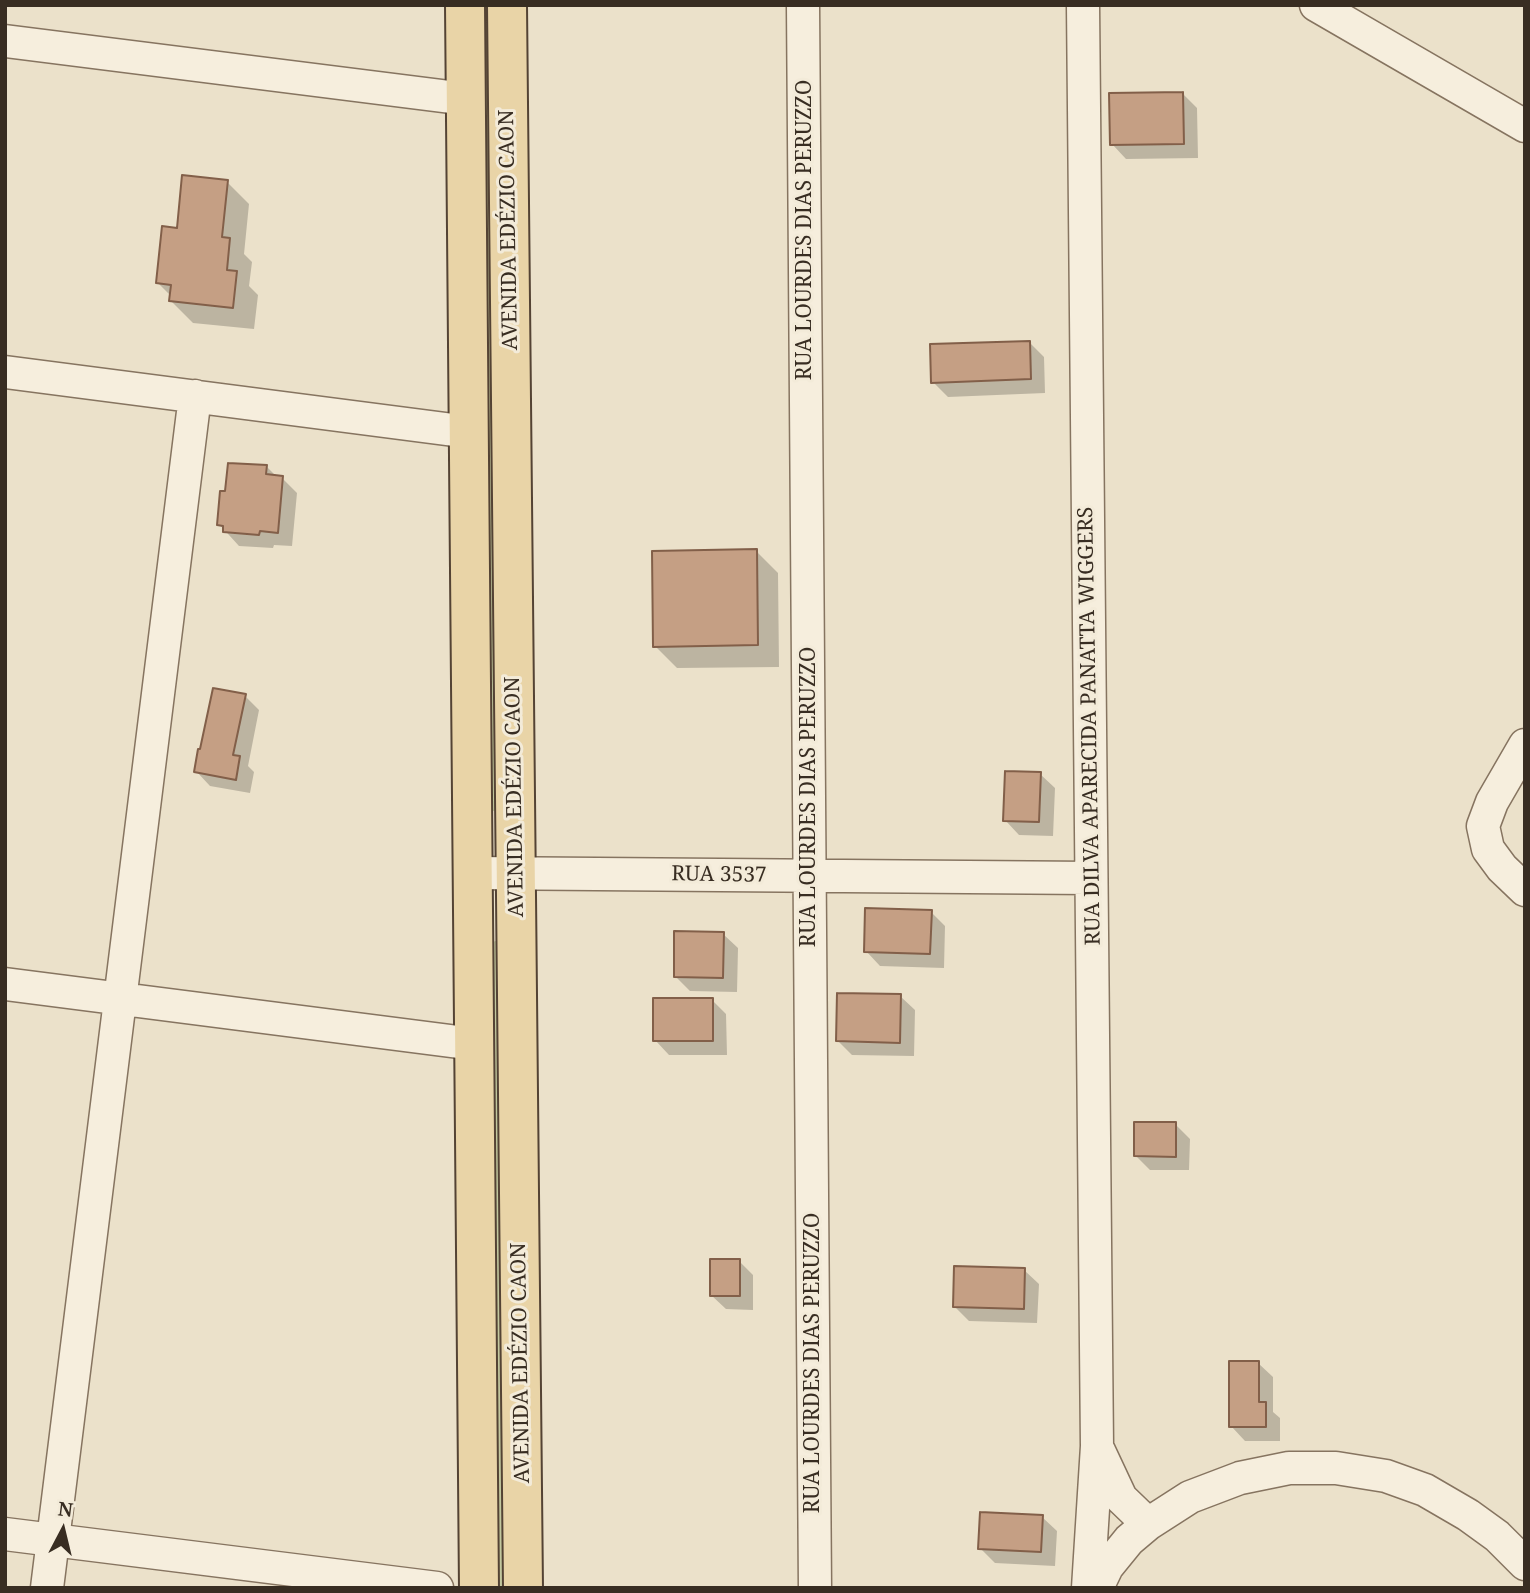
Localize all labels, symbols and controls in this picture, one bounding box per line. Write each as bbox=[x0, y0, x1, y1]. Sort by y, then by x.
street label: RUA LOURDES DIAS PERUZZO bbox=[792, 80, 818, 380]
street label: AVENIDA EDÉZIO CAON bbox=[494, 109, 524, 351]
street label: RUA DILVA APARECIDA PANATTA WIGGERS bbox=[1074, 506, 1106, 946]
street label: RUA LOURDES DIAS PERUZZO bbox=[796, 647, 822, 947]
street label: AVENIDA EDÉZIO CAON bbox=[500, 676, 530, 918]
street label: RUA 3537 bbox=[671, 862, 767, 888]
street label: RUA LOURDES DIAS PERUZZO bbox=[800, 1213, 826, 1513]
street label: AVENIDA EDÉZIO CAON bbox=[506, 1242, 536, 1484]
north arrow bbox=[28, 1495, 98, 1565]
text: N bbox=[57, 1495, 75, 1523]

